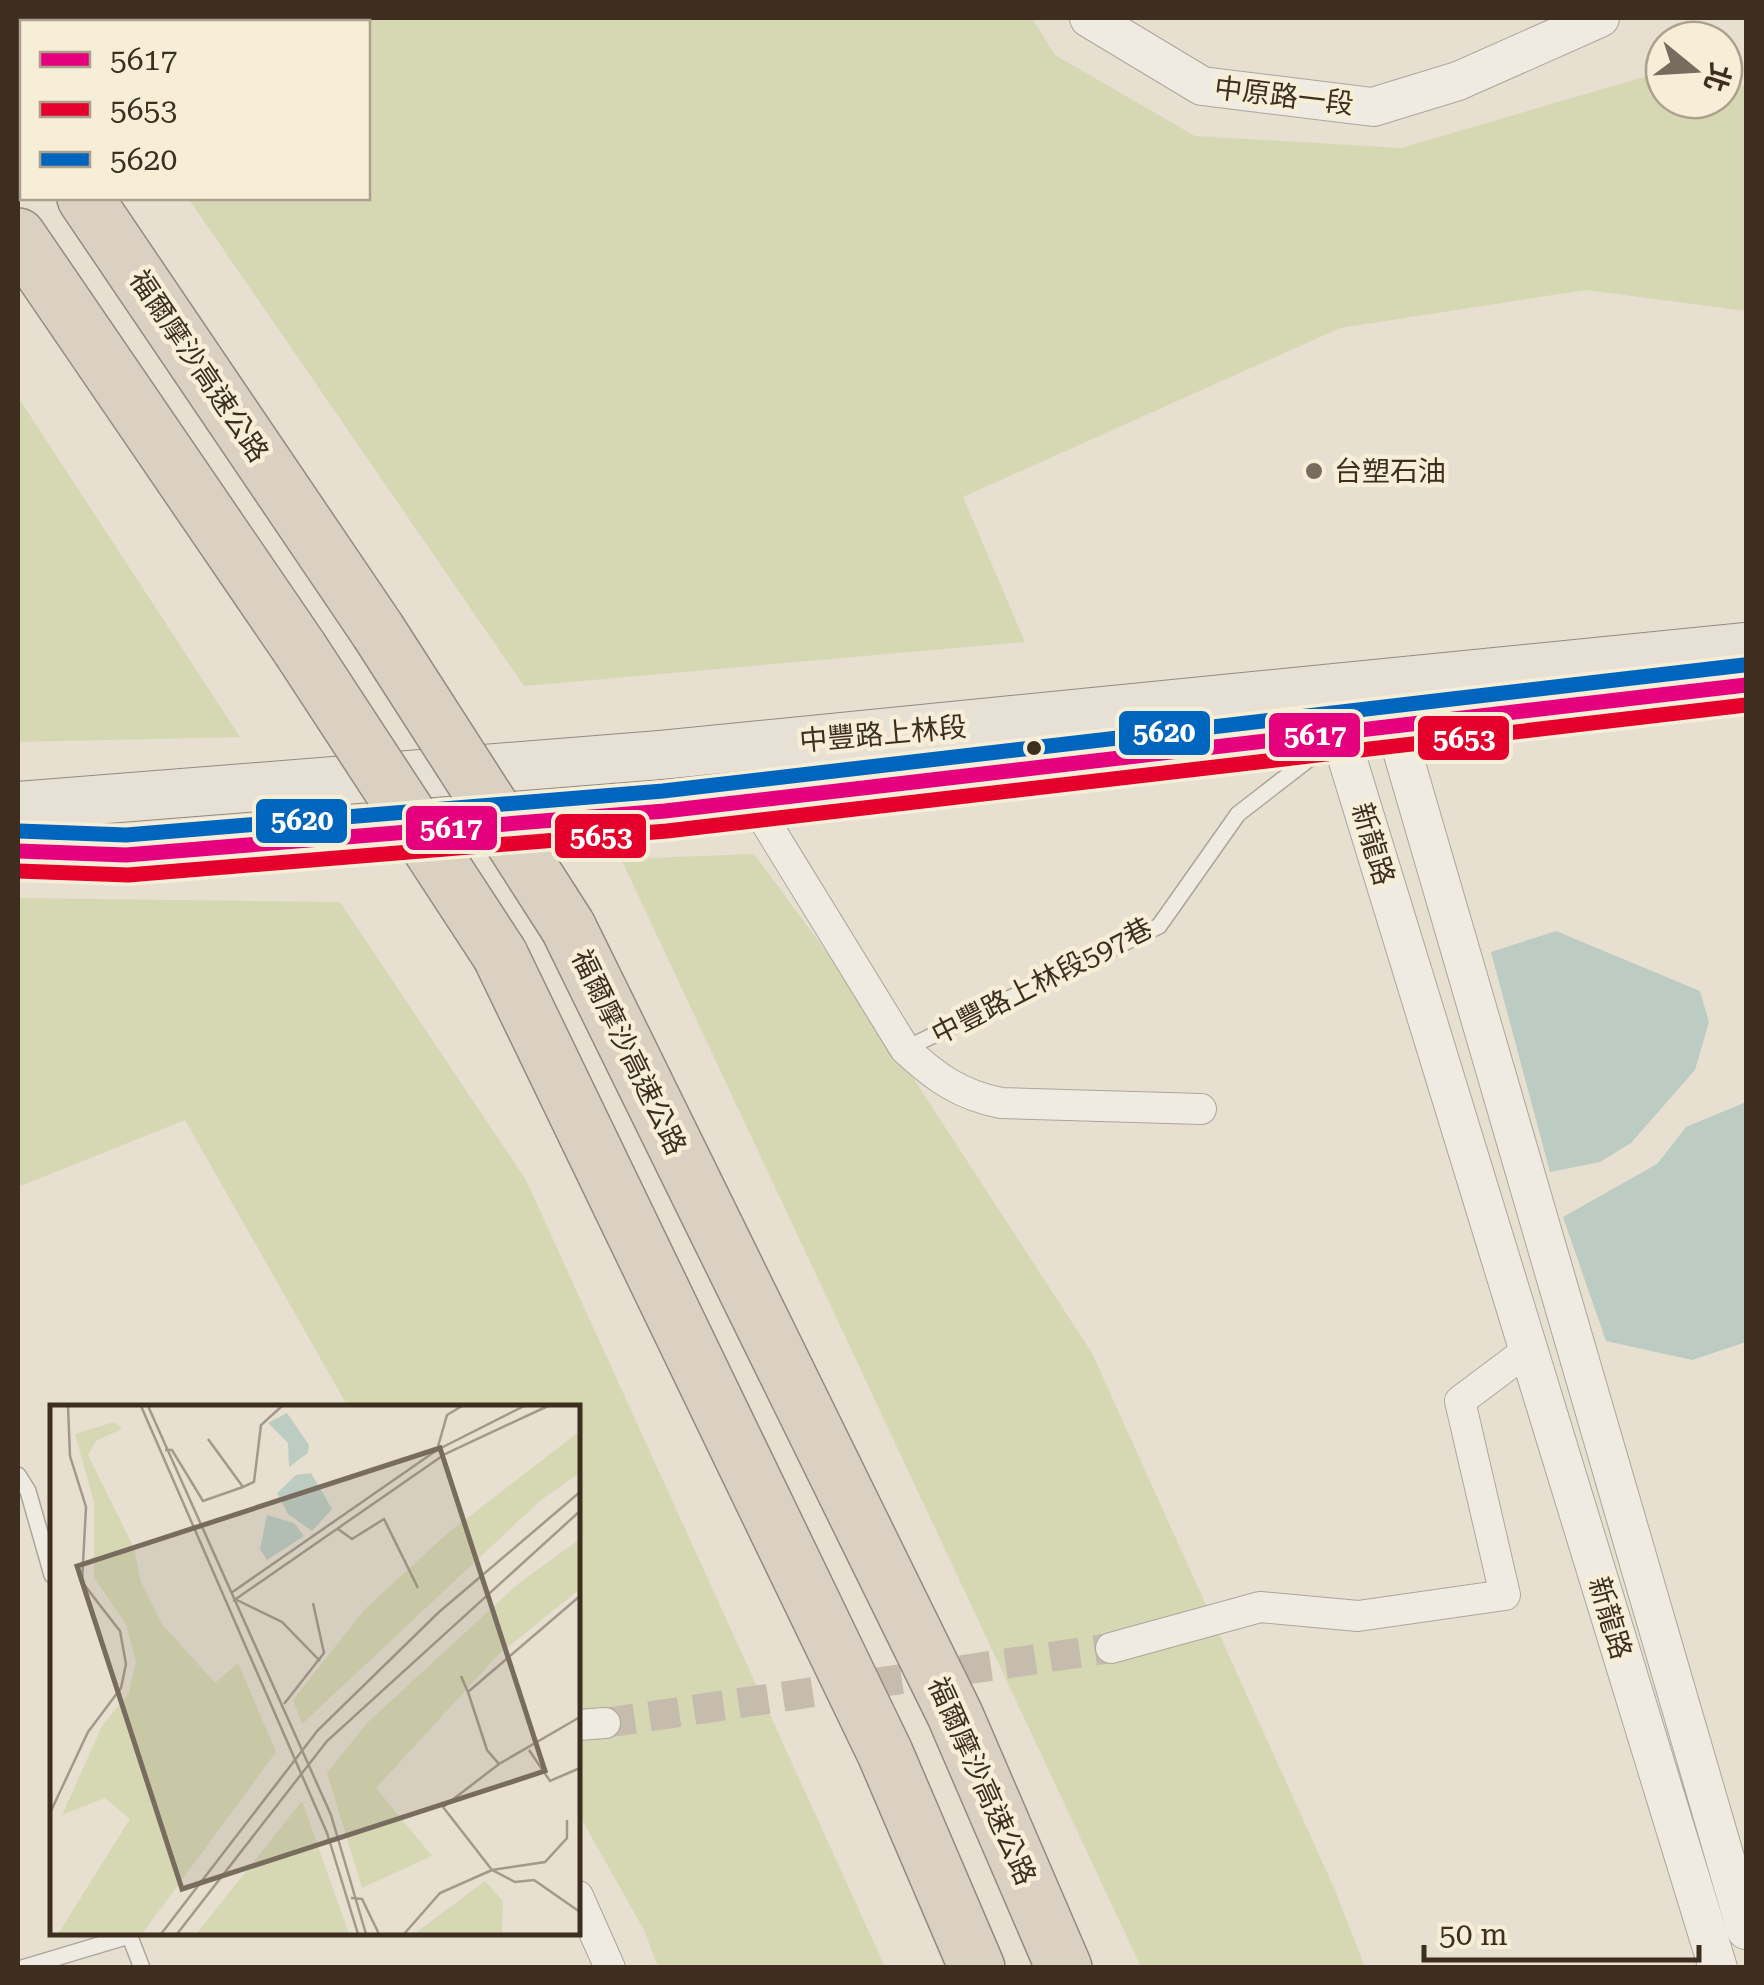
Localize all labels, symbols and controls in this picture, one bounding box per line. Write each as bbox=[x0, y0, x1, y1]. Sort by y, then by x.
legend bbox=[20, 20, 370, 200]
north arrow bbox=[1644, 20, 1744, 120]
text: 5617 bbox=[110, 42, 177, 77]
text: 北 bbox=[1697, 59, 1737, 96]
street label: 中原路一段 bbox=[1213, 71, 1355, 121]
text: 5653 bbox=[110, 92, 177, 127]
text: 5620 bbox=[110, 142, 177, 177]
street label: 福爾摩沙高速公路 bbox=[123, 264, 275, 468]
place label: 台塑石油 bbox=[1334, 455, 1446, 488]
marker: 台塑石油 bbox=[1303, 460, 1325, 482]
line badge: 5620 bbox=[1117, 709, 1212, 757]
street label: 中豐路上林段 bbox=[798, 710, 968, 758]
line badge: 5617 bbox=[1267, 711, 1362, 759]
line badge: 5653 bbox=[1416, 714, 1511, 762]
text: 5620 bbox=[1133, 716, 1196, 749]
text: 5617 bbox=[1284, 719, 1347, 752]
text: 5653 bbox=[1433, 722, 1496, 755]
unlabelled marker bbox=[1024, 738, 1044, 758]
line badge: 5620 bbox=[254, 797, 349, 845]
street label: 新龍路 bbox=[1345, 799, 1401, 889]
text: 5620 bbox=[271, 804, 334, 837]
line badge: 5617 bbox=[404, 804, 499, 852]
text: 5617 bbox=[420, 812, 483, 845]
line badge: 5653 bbox=[553, 812, 648, 860]
text: 5653 bbox=[570, 820, 633, 853]
street label: 中豐路上林段597巷 bbox=[926, 911, 1158, 1051]
street label: 福爾摩沙高速公路 bbox=[565, 944, 693, 1160]
inset map bbox=[50, 1405, 580, 1935]
street label: 新龍路 bbox=[1582, 1573, 1638, 1663]
street label: 福爾摩沙高速公路 bbox=[921, 1672, 1043, 1890]
scale bar bbox=[1424, 1900, 1699, 1962]
text: 50 m bbox=[1439, 1917, 1508, 1952]

